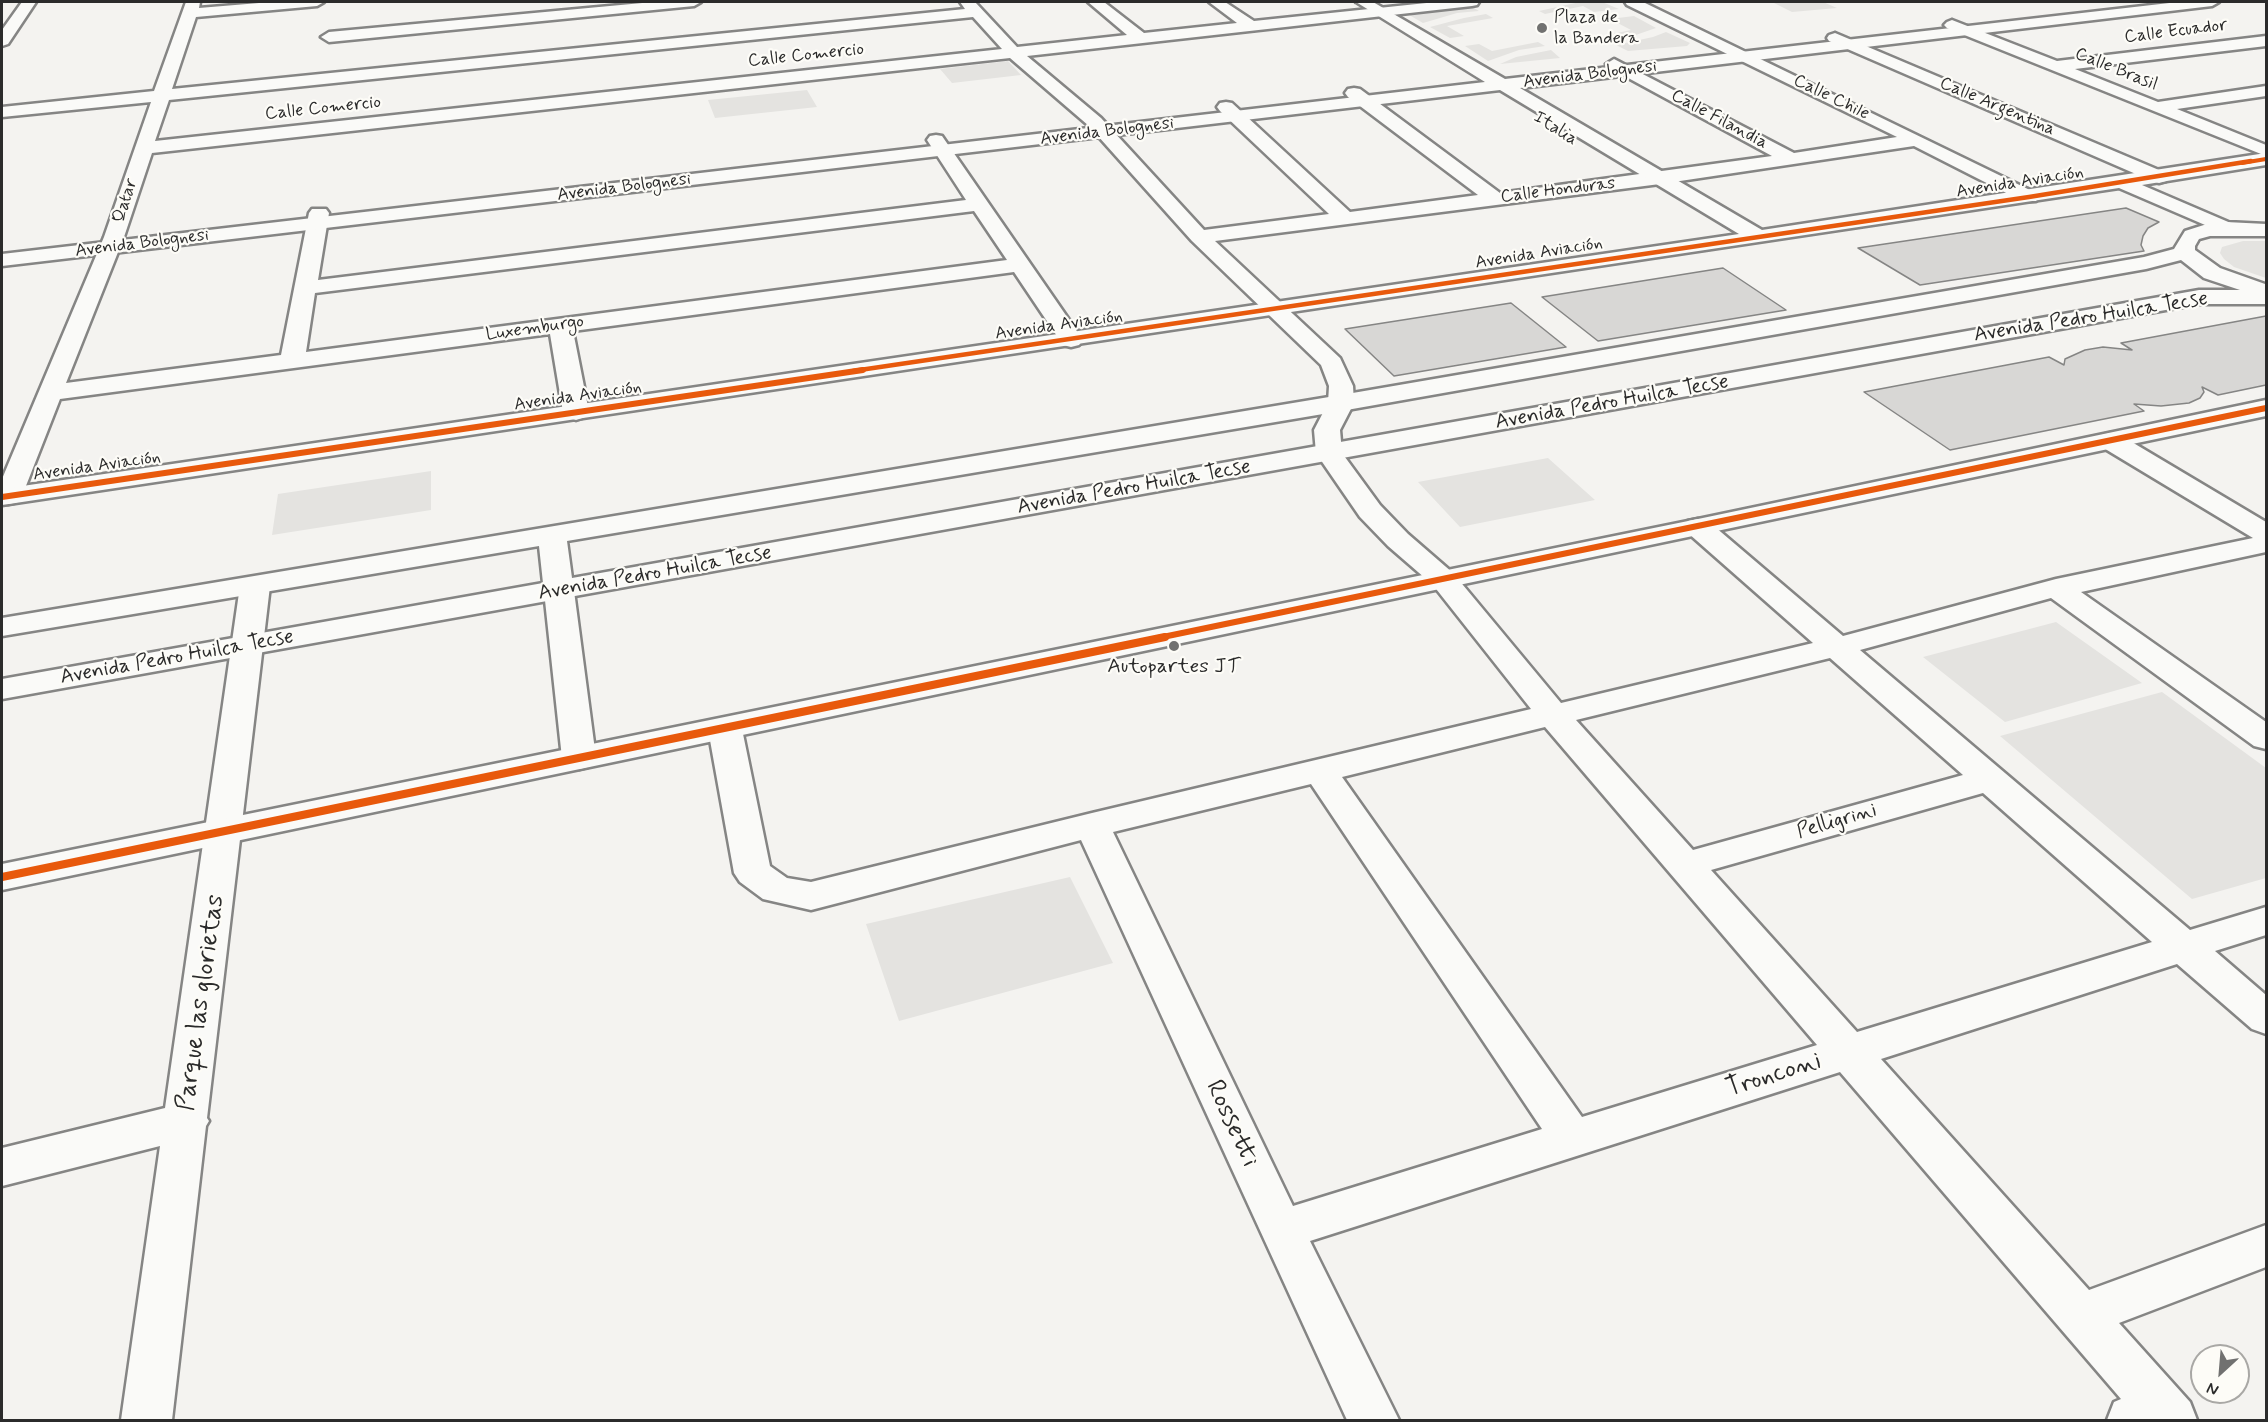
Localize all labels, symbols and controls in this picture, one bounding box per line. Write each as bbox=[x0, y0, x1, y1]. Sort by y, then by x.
place label: Plaza de la Bandera bbox=[1554, 7, 1639, 50]
street label: Calle Ecuador bbox=[2123, 15, 2229, 49]
marker: Plaza de la Bandera bbox=[1535, 21, 1549, 35]
street label: Calle Comercio bbox=[747, 39, 865, 73]
street label: Calle Brasil bbox=[2071, 44, 2161, 96]
street label: Avenida Bolognesi bbox=[1522, 56, 1658, 94]
street label: Calle Chile bbox=[1789, 70, 1873, 126]
street label: Calle Argentina bbox=[1936, 73, 2058, 141]
street label: Calle Filandia bbox=[1667, 85, 1771, 155]
street label: Calle Comercio bbox=[264, 92, 382, 126]
street label: Italia bbox=[1529, 107, 1581, 151]
street label: Avenida Bolognesi bbox=[1039, 113, 1175, 151]
street label: Avenida Aviación bbox=[1955, 162, 2085, 204]
street label: Avenida Bolognesi bbox=[556, 169, 692, 207]
street label: Calle Honduras bbox=[1500, 173, 1616, 209]
street label: Qatar bbox=[109, 176, 143, 226]
street label: Avenida Bolognesi bbox=[74, 225, 210, 263]
street label: Avenida Aviación bbox=[1474, 233, 1604, 275]
street label: Avenida Pedro Huilca Tecse bbox=[1972, 287, 2210, 349]
street label: Avenida Aviación bbox=[994, 306, 1124, 346]
street label: Luxemburgo bbox=[485, 311, 585, 347]
street label: Avenida Pedro Huilca Tecse bbox=[1493, 370, 1731, 436]
street label: Avenida Aviación bbox=[513, 377, 643, 417]
street label: Avenida Aviación bbox=[32, 447, 162, 487]
street label: Avenida Pedro Huilca Tecse bbox=[1015, 455, 1253, 521]
street label: Avenida Pedro Huilca Tecse bbox=[536, 541, 774, 607]
street label: Avenida Pedro Huilca Tecse bbox=[58, 625, 296, 691]
marker: Autopartes JT bbox=[1167, 639, 1181, 653]
place label: Autopartes JT bbox=[1107, 655, 1241, 681]
street label: Pelligrini bbox=[1794, 799, 1880, 845]
street label: Parque las glorietas bbox=[171, 893, 233, 1113]
street label: Tronconi bbox=[1722, 1047, 1826, 1105]
street label: Rossetti bbox=[1197, 1076, 1265, 1172]
north arrow bbox=[2190, 1344, 2250, 1404]
text: N bbox=[2203, 1377, 2222, 1401]

